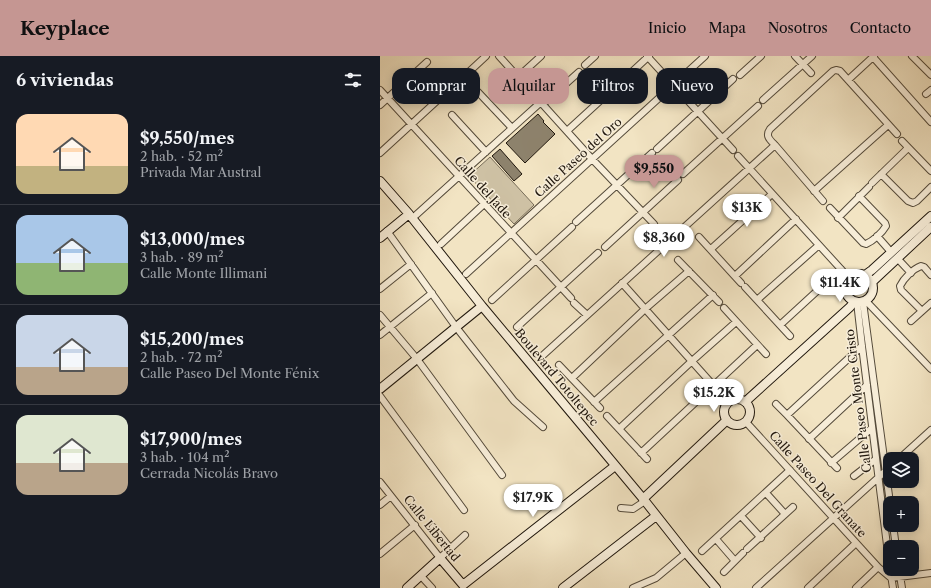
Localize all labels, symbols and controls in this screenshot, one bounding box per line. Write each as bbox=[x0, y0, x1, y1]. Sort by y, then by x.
text: Keyplace bbox=[20, 17, 110, 40]
text: Inicio bbox=[648, 19, 686, 37]
text: Mapa bbox=[708, 19, 746, 37]
text: Nosotros bbox=[768, 19, 828, 37]
text: Contacto bbox=[850, 19, 911, 37]
chip: Comprar bbox=[392, 68, 480, 104]
chip: Alquilar bbox=[488, 68, 569, 104]
chip: Filtros bbox=[577, 68, 648, 104]
chip: Nuevo bbox=[656, 68, 728, 104]
icon: filters bbox=[342, 69, 364, 91]
text: 6 viviendas bbox=[16, 70, 114, 90]
street label: Calle Paseo del Oro bbox=[531, 114, 625, 200]
text: $9,550/mes bbox=[140, 128, 234, 148]
icon: home bbox=[48, 130, 96, 178]
text: 2 hab. · 52 m² bbox=[140, 148, 223, 164]
street label: Calle del Jade bbox=[451, 153, 515, 221]
pin: $9,550 bbox=[621, 155, 687, 189]
text: $9,550 bbox=[634, 160, 674, 176]
text: Privada Mar Austral bbox=[140, 164, 261, 180]
pin: $13K bbox=[723, 194, 771, 228]
text: $13K bbox=[732, 199, 762, 215]
pin: $8,360 bbox=[631, 224, 697, 258]
text: $13,000/mes bbox=[140, 229, 245, 249]
text: $8,360 bbox=[643, 229, 685, 245]
icon: home bbox=[48, 231, 96, 279]
text: 3 hab. · 89 m² bbox=[140, 249, 224, 265]
text: Calle Monte Illimani bbox=[140, 265, 267, 281]
pin: $11.4K bbox=[807, 269, 873, 303]
text: $11.4K bbox=[820, 274, 860, 290]
street label: Boulevard Totoltepec bbox=[512, 325, 602, 429]
street label: Calle Paseo Monte Cristo bbox=[842, 328, 874, 474]
text: $15,200/mes bbox=[140, 329, 244, 349]
icon: home bbox=[48, 331, 96, 379]
text: 2 hab. · 72 m² bbox=[140, 349, 223, 365]
text: Calle Paseo Del Monte Fénix bbox=[140, 365, 319, 381]
pin: $15.2K bbox=[681, 379, 747, 413]
text: $15.2K bbox=[693, 384, 735, 400]
street label: Calle Paseo Del Granate bbox=[766, 428, 870, 541]
text: $17,900/mes bbox=[140, 429, 242, 449]
icon: home bbox=[48, 431, 96, 479]
text: 3 hab. · 104 m² bbox=[140, 449, 230, 465]
map controls bbox=[883, 452, 919, 576]
button: layers bbox=[883, 452, 919, 488]
text: Cerrada Nicolás Bravo bbox=[140, 465, 278, 481]
pin: $17.9K bbox=[500, 484, 566, 518]
text: $17.9K bbox=[513, 489, 553, 505]
street label: Calle Libertad bbox=[401, 492, 464, 565]
button: + bbox=[883, 496, 919, 532]
button: − bbox=[883, 540, 919, 576]

